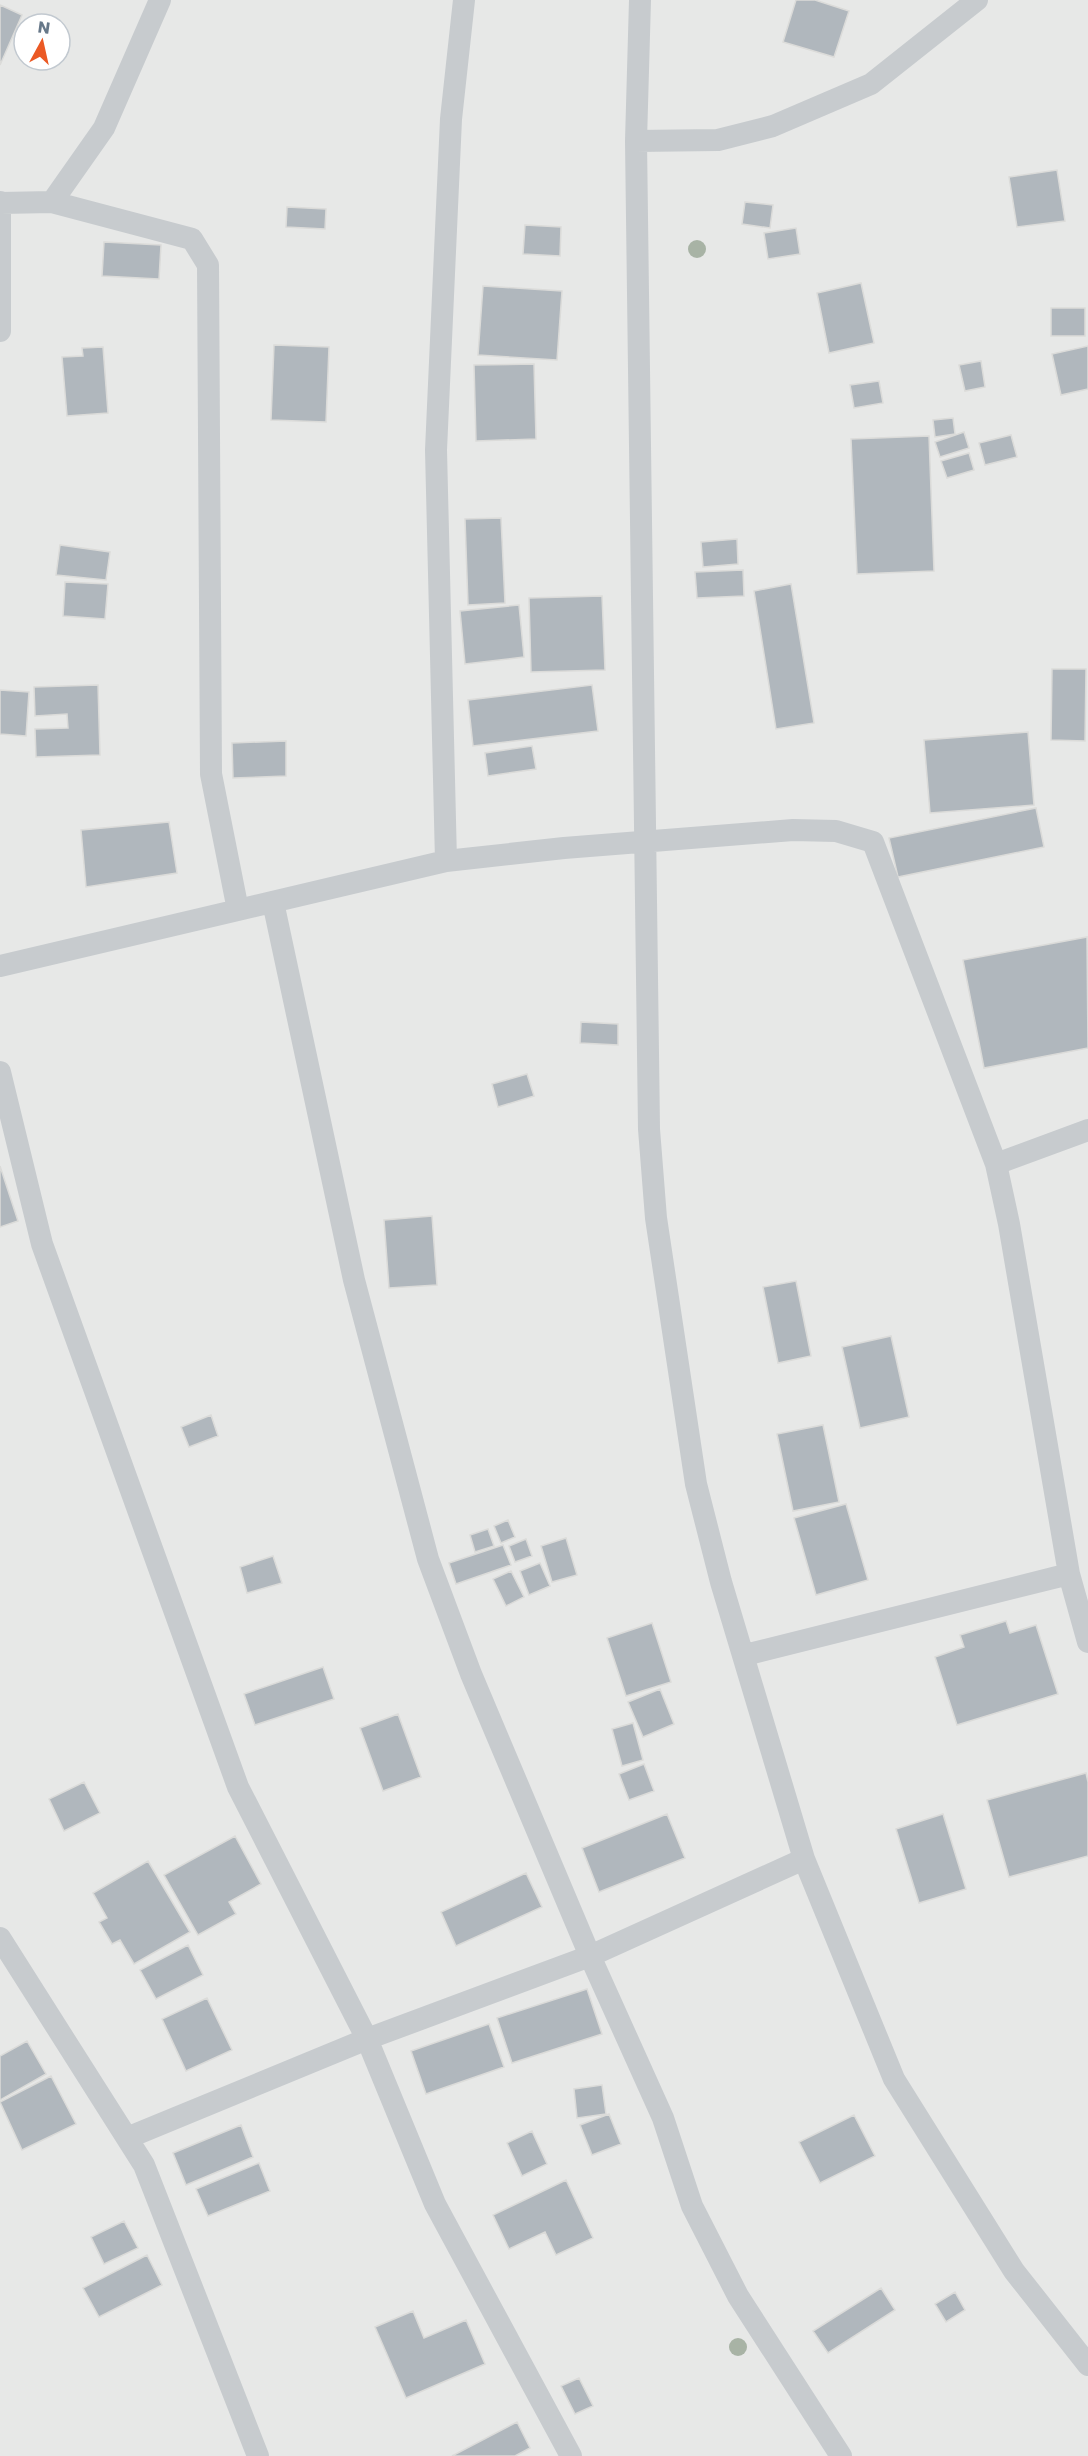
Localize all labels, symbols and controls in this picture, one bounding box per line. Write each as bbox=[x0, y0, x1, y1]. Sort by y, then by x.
north arrow bbox=[12, 12, 72, 72]
text: N bbox=[36, 15, 52, 40]

